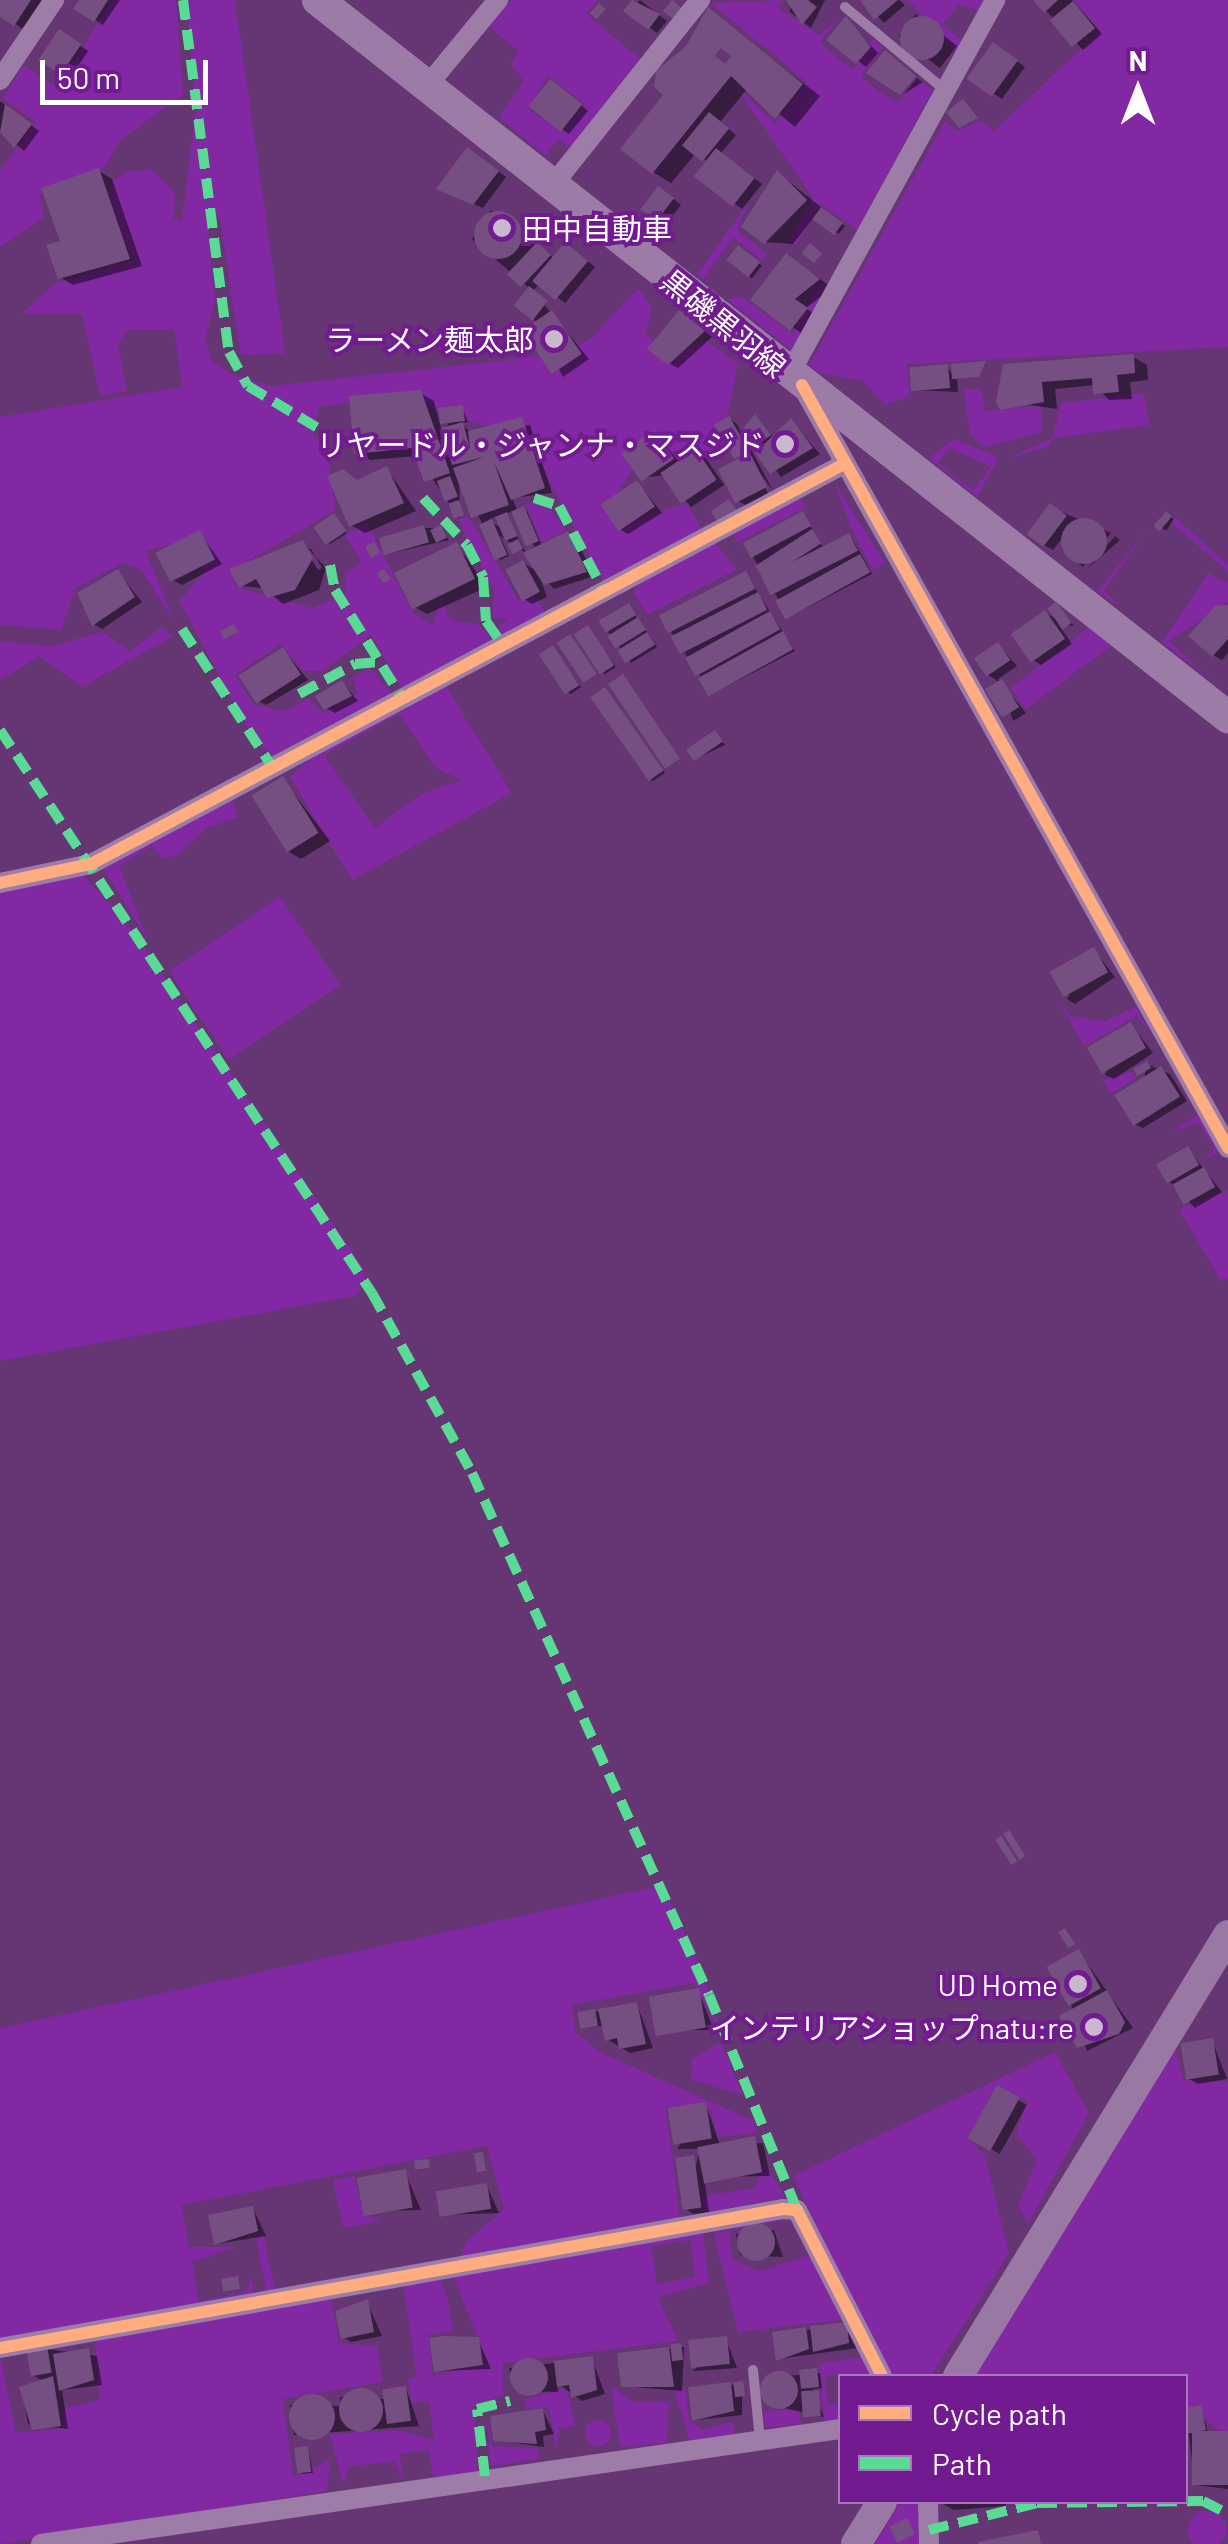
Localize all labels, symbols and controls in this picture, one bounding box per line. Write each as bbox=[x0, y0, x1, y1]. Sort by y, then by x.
scale bar bbox=[45, 40, 212, 102]
north arrow bbox=[1088, 40, 1188, 140]
text: N bbox=[1129, 43, 1147, 77]
text: 50 m bbox=[57, 59, 120, 95]
place label: 田中自動車 bbox=[522, 210, 672, 246]
marker: 田中自動車 bbox=[491, 217, 513, 239]
street label: 黒磯黒羽線 bbox=[654, 262, 794, 384]
place label: ラーメン麺太郎 bbox=[324, 321, 534, 357]
marker: ラーメン麺太郎 bbox=[543, 328, 565, 350]
place label: リヤードル・ジャンナ・マスジド bbox=[315, 426, 765, 462]
marker: リヤードル・ジャンナ・マスジド bbox=[774, 433, 796, 455]
place label: UD Home bbox=[937, 1966, 1058, 2002]
marker: UD Home bbox=[1067, 1973, 1089, 1995]
place label: インテリアショップnatu:re bbox=[709, 2009, 1074, 2045]
marker: インテリアショップnatu:re bbox=[1083, 2016, 1105, 2038]
legend bbox=[838, 2374, 1188, 2504]
text: Cycle path bbox=[932, 2395, 1067, 2431]
text: Path bbox=[932, 2445, 992, 2481]

